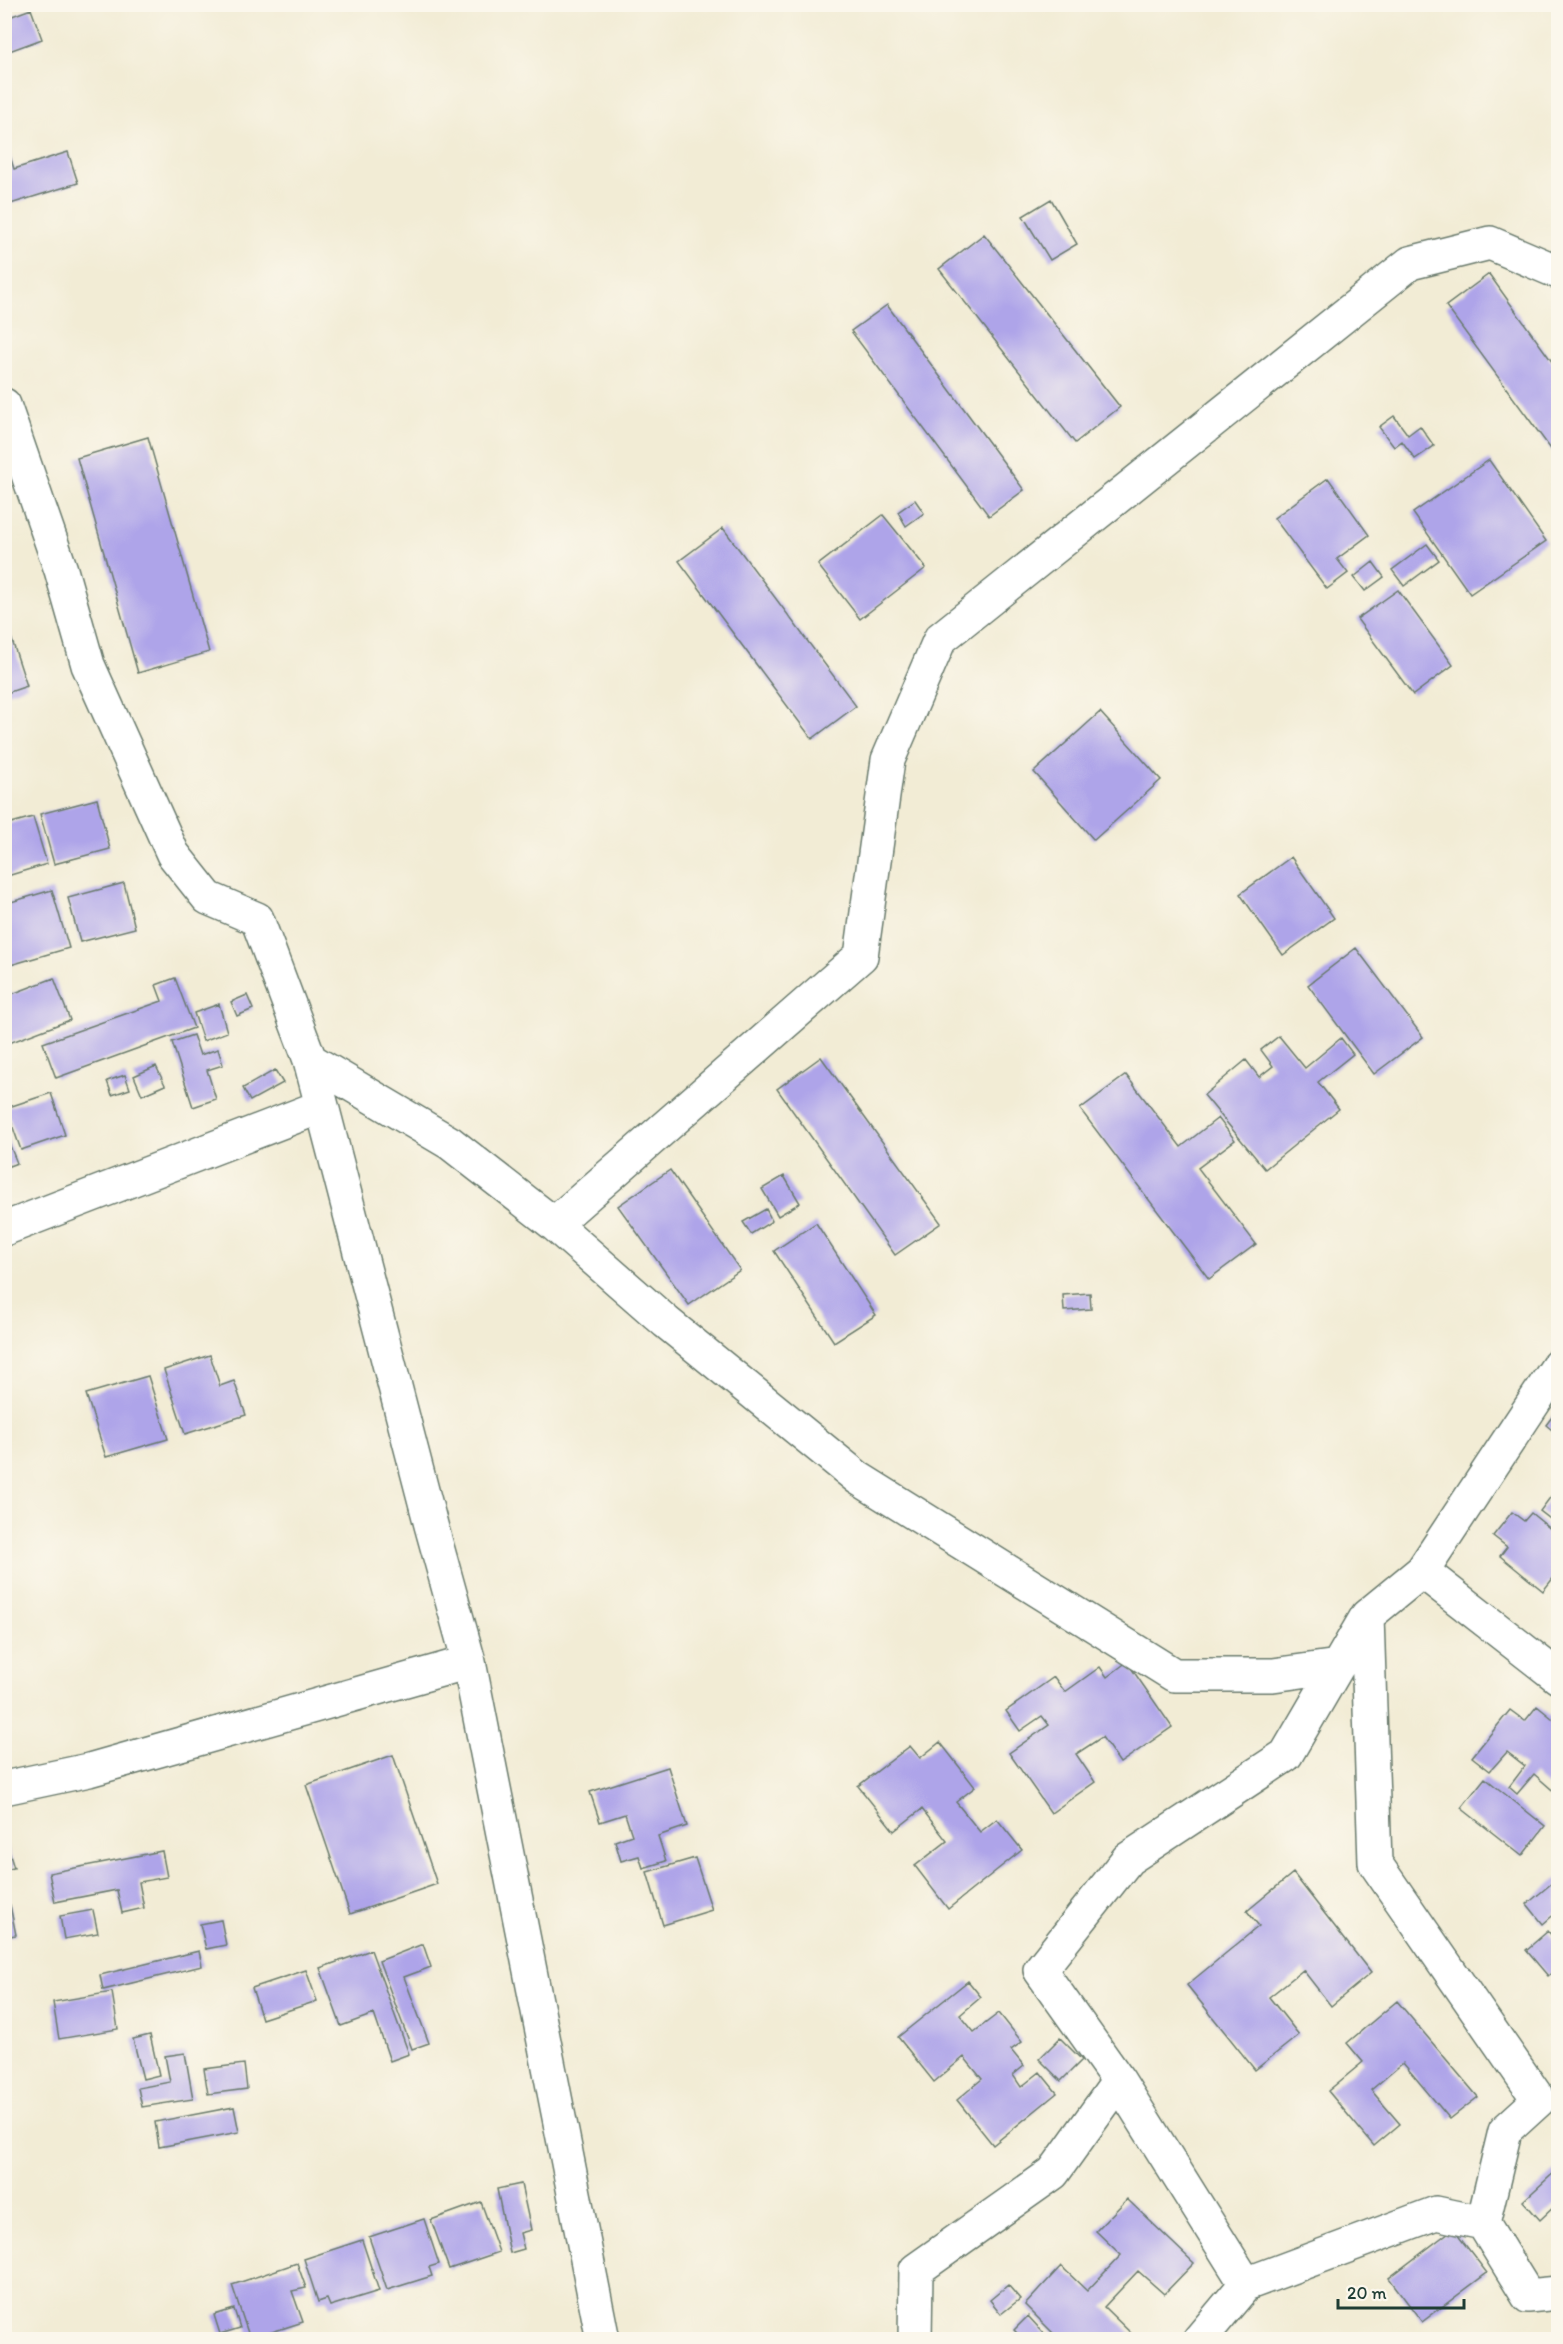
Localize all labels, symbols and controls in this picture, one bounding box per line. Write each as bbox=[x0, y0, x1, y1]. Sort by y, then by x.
scale bar bbox=[1338, 2272, 1464, 2310]
text: 20 m bbox=[1347, 2282, 1387, 2304]

